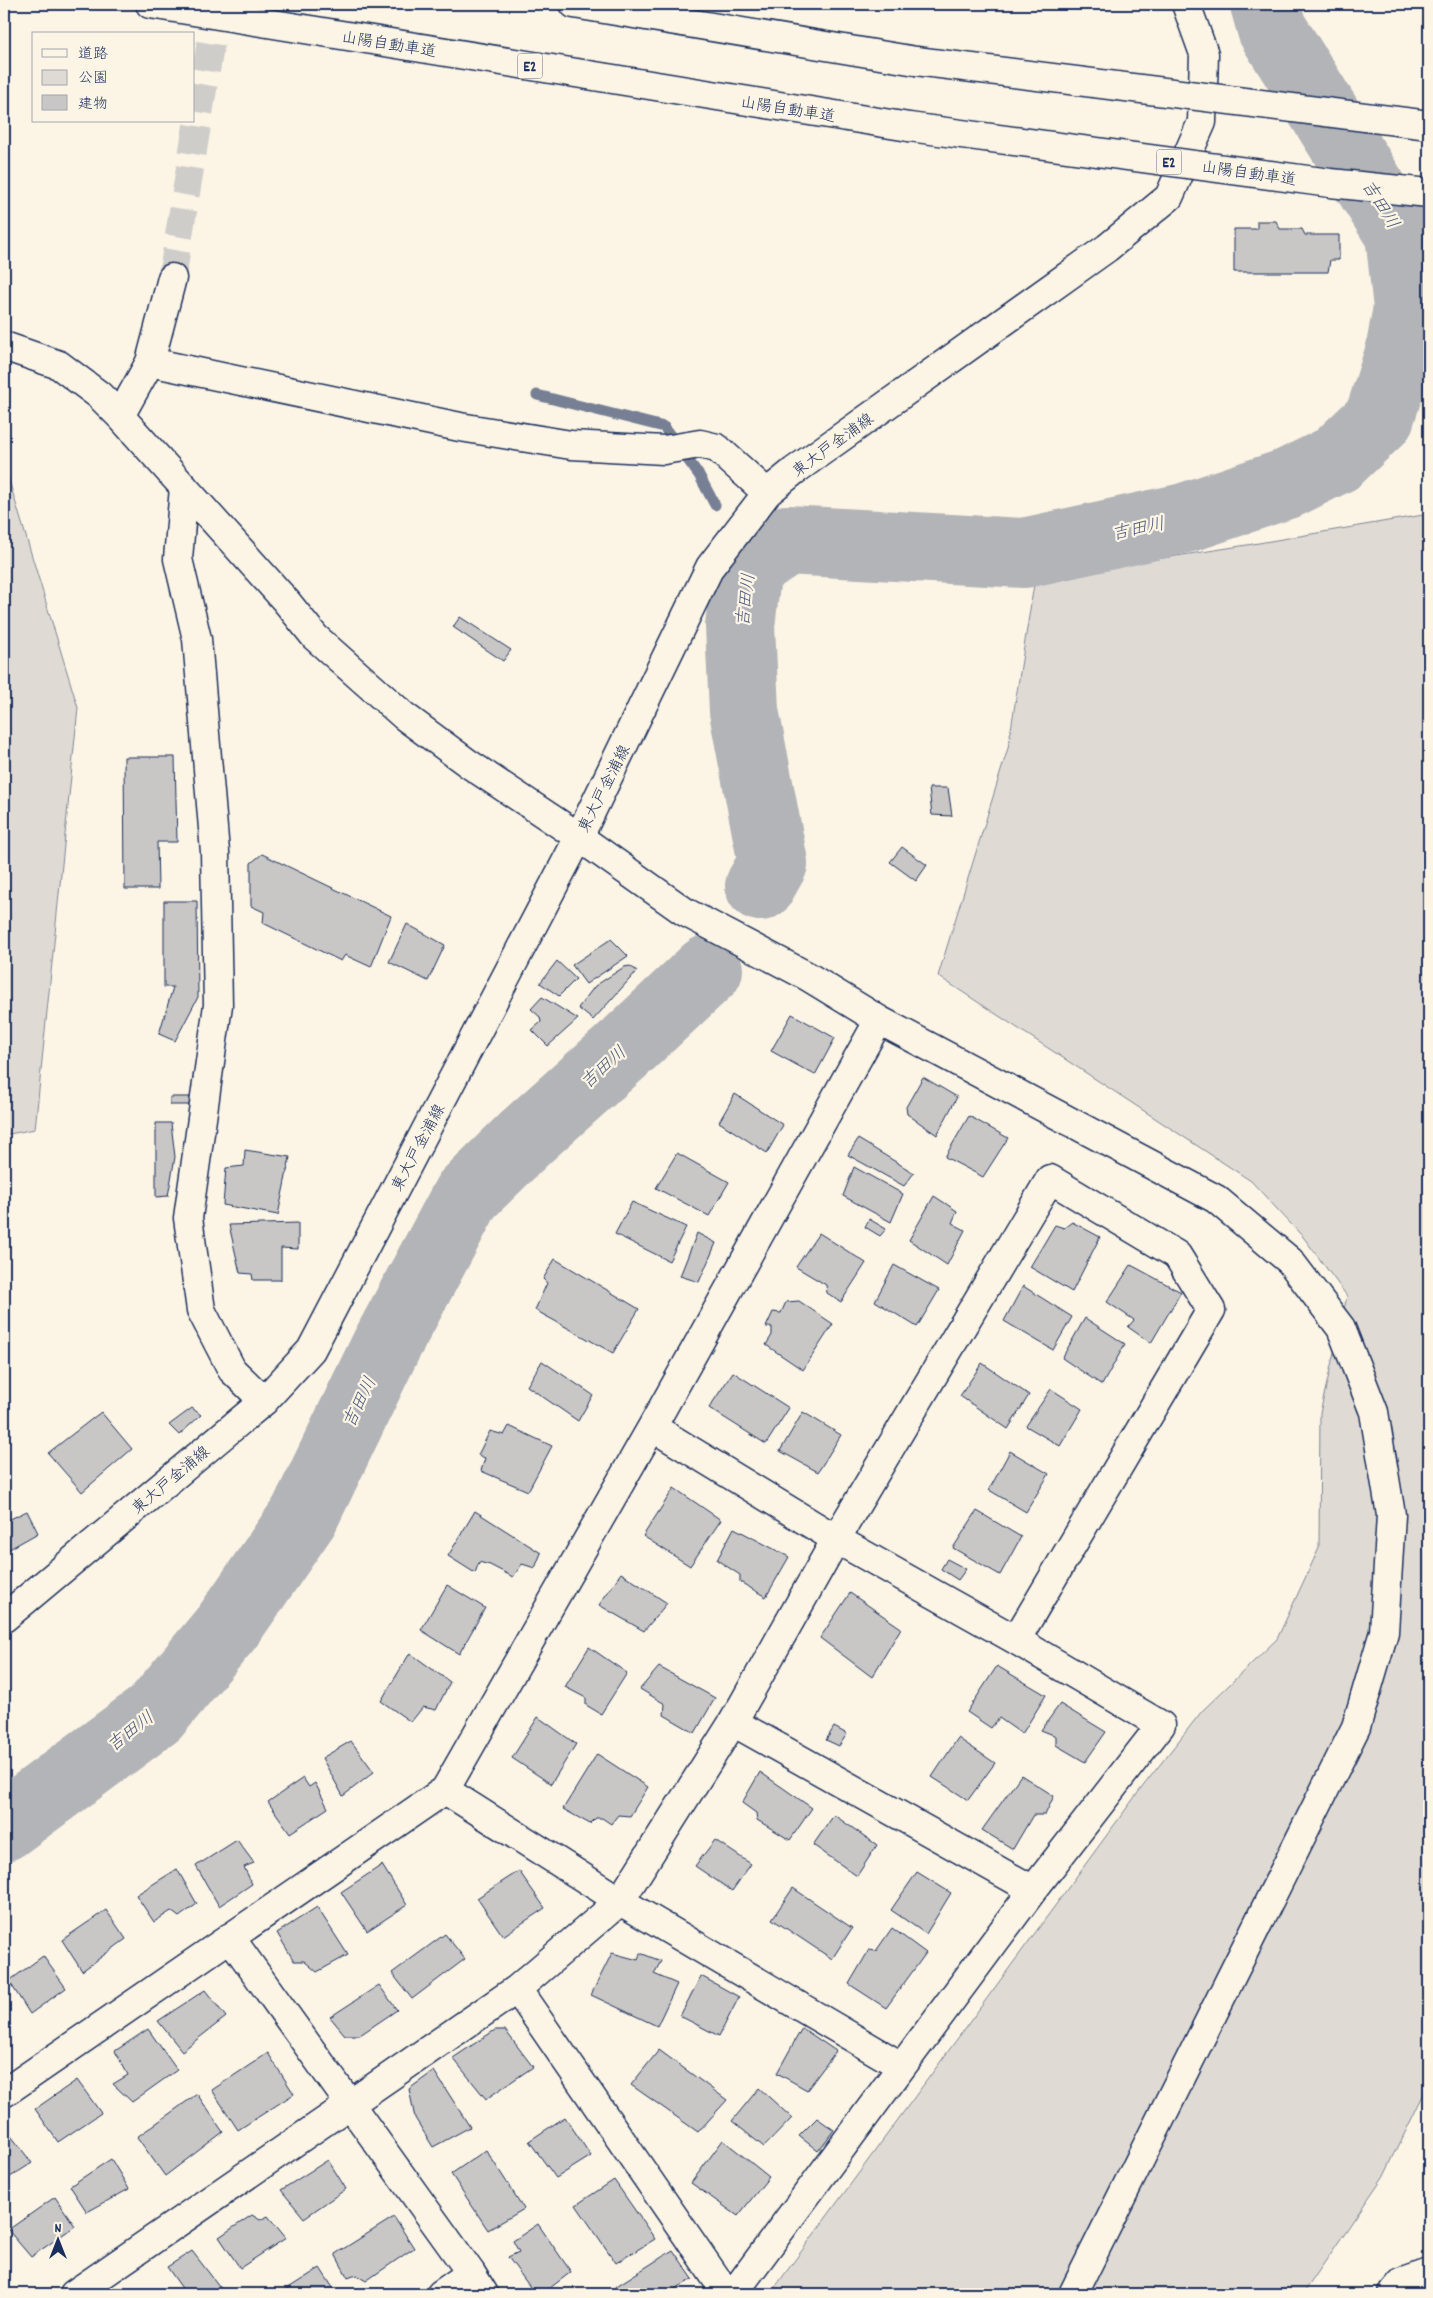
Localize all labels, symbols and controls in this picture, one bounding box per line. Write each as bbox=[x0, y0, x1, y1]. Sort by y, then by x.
street label: 山陽自動車道 bbox=[339, 27, 438, 64]
legend bbox=[32, 32, 195, 122]
text: 道路 bbox=[78, 44, 108, 66]
road number: E2 bbox=[518, 54, 542, 78]
text: 公園 bbox=[78, 68, 108, 90]
street label: 山陽自動車道 bbox=[738, 92, 837, 129]
text: 建物 bbox=[78, 94, 108, 116]
road number: E2 bbox=[1156, 150, 1182, 174]
street label: 山陽自動車道 bbox=[1200, 156, 1298, 193]
water label: 吉田川 bbox=[1354, 176, 1404, 235]
street label: 東大戸金浦線 bbox=[788, 409, 879, 484]
water label: 吉田川 bbox=[1110, 513, 1168, 548]
water label: 吉田川 bbox=[732, 572, 763, 629]
street label: 東大戸金浦線 bbox=[573, 741, 637, 837]
water label: 吉田川 bbox=[576, 1042, 633, 1096]
street label: 東大戸金浦線 bbox=[387, 1100, 452, 1196]
water label: 吉田川 bbox=[338, 1373, 384, 1433]
street label: 東大戸金浦線 bbox=[127, 1441, 216, 1521]
water label: 吉田川 bbox=[103, 1706, 161, 1759]
north arrow bbox=[32, 2216, 82, 2266]
text: N bbox=[55, 2219, 62, 2239]

